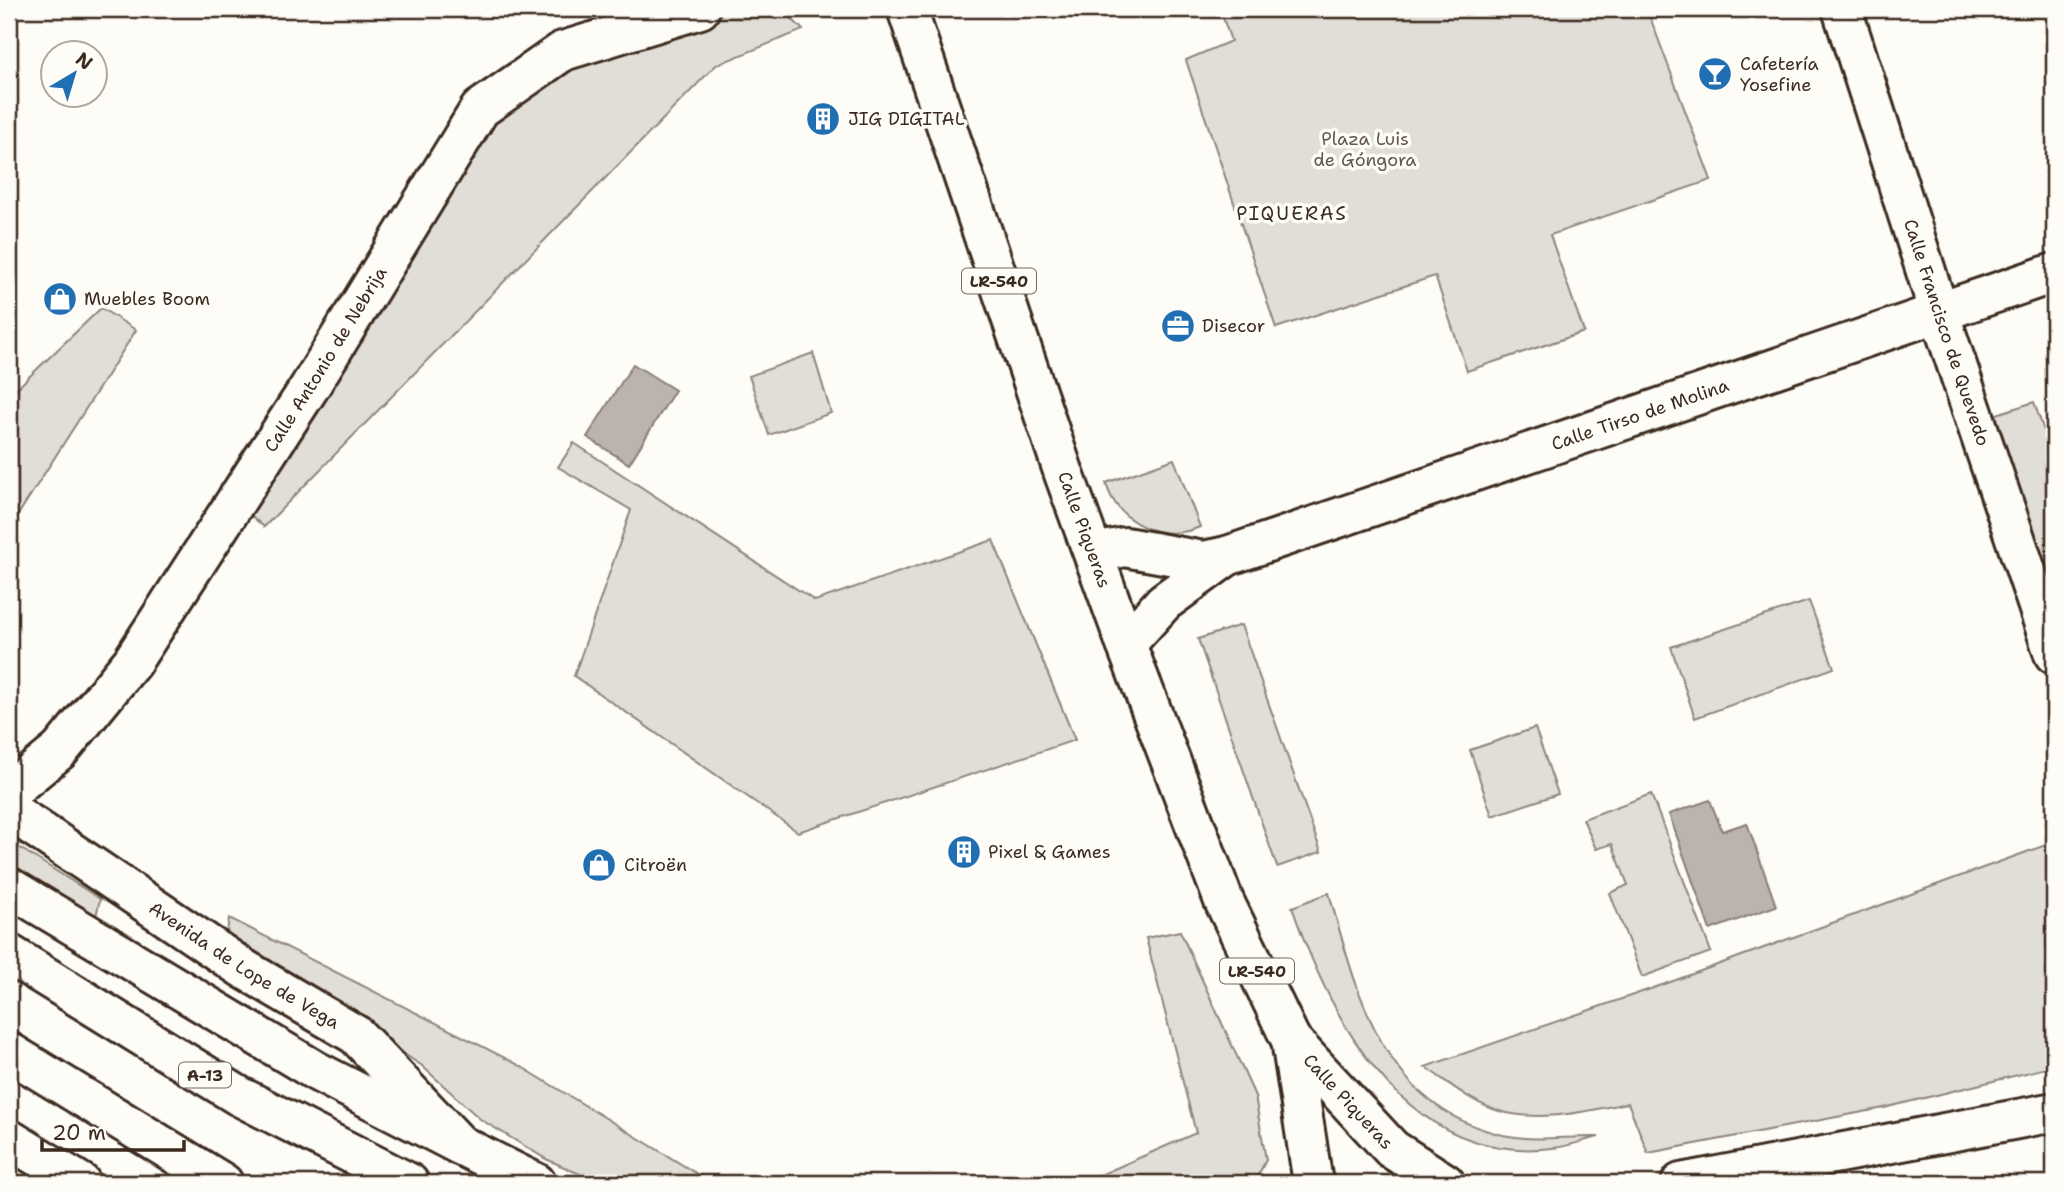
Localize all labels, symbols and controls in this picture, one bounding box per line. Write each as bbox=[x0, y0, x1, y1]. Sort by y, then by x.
north arrow bbox=[38, 38, 108, 108]
text: N bbox=[71, 47, 98, 75]
place label: Cafetería Yosefine bbox=[1740, 52, 1819, 97]
bar icon: Cafetería Yosefine bbox=[1696, 55, 1734, 93]
building icon: JIG DIGITAL bbox=[804, 100, 842, 138]
place label: JIG DIGITAL bbox=[848, 107, 965, 131]
park label: Plaza Luis de Góngora bbox=[1314, 127, 1417, 172]
district label: PIQUERAS bbox=[1236, 201, 1348, 226]
street label: Calle Francisco de Quevedo bbox=[1898, 216, 1995, 449]
street label: Calle Antonio de Nebrija bbox=[259, 262, 392, 457]
road number: LR-540 bbox=[962, 268, 1036, 294]
shop icon: Muebles Boom bbox=[41, 280, 79, 318]
place label: Muebles Boom bbox=[84, 287, 210, 311]
office icon: Disecor bbox=[1159, 307, 1197, 345]
place label: Disecor bbox=[1202, 314, 1265, 338]
street label: Calle Tirso de Molina bbox=[1548, 373, 1732, 456]
street label: Calle Piqueras bbox=[1052, 468, 1116, 591]
building icon: Pixel & Games bbox=[945, 833, 983, 871]
place label: Pixel & Games bbox=[988, 840, 1111, 864]
shop icon: Citroën bbox=[580, 846, 618, 884]
place label: Citroën bbox=[624, 853, 687, 877]
street label: Avenida de Lope de Vega bbox=[144, 896, 344, 1035]
road number: LR-540 bbox=[1220, 959, 1294, 984]
street label: Calle Piqueras bbox=[1298, 1049, 1398, 1155]
road number: A-13 bbox=[179, 1063, 231, 1088]
scale bar bbox=[42, 1108, 184, 1152]
text: 20 m bbox=[52, 1119, 106, 1147]

